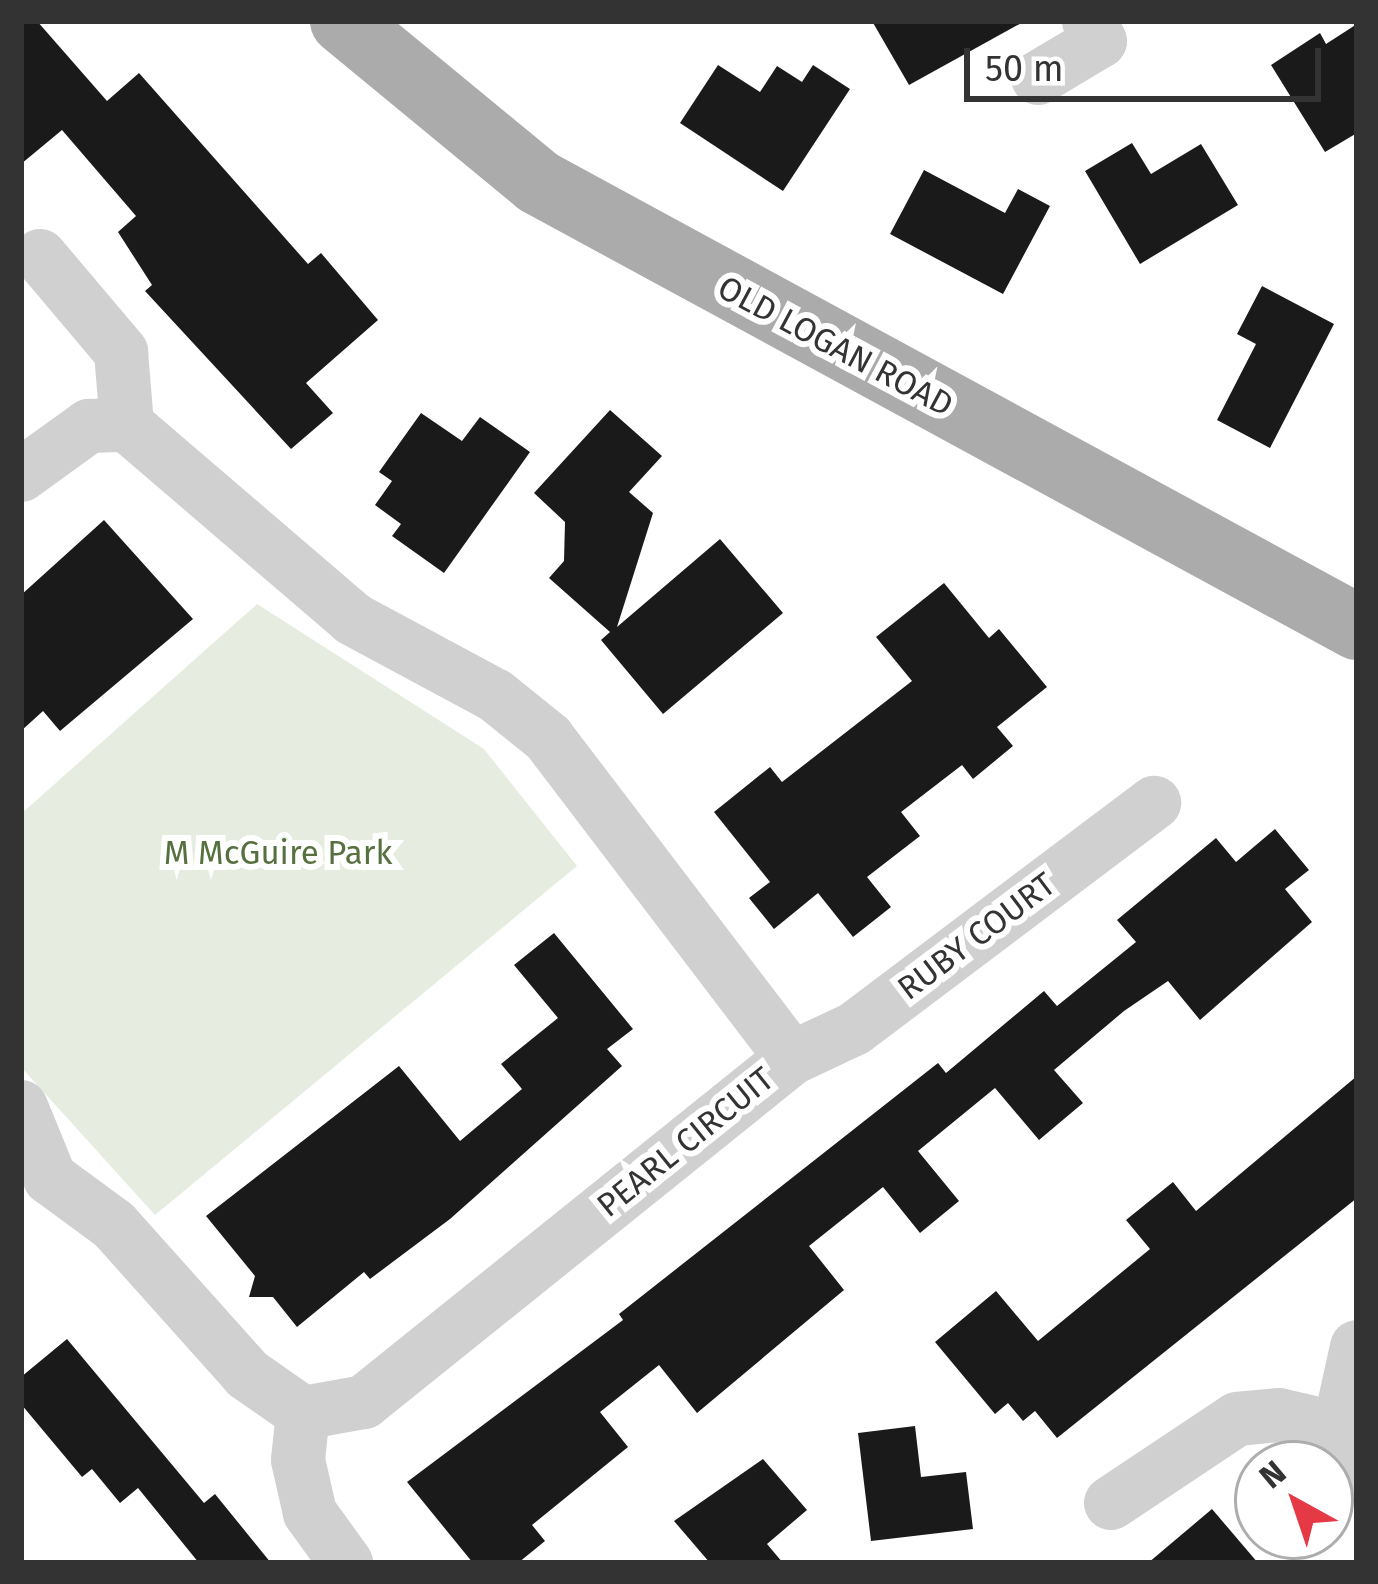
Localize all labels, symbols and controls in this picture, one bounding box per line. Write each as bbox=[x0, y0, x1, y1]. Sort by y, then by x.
scale bar bbox=[970, 24, 1327, 98]
text: 50 m bbox=[985, 47, 1064, 91]
street label: OLD LOGAN ROAD bbox=[711, 268, 959, 426]
park label: M McGuire Park bbox=[164, 834, 392, 874]
street label: RUBY COURT bbox=[891, 865, 1063, 1009]
street label: PEARL CIRCUIT bbox=[590, 1060, 782, 1226]
north arrow bbox=[1234, 1440, 1354, 1560]
text: N bbox=[1252, 1452, 1294, 1497]

